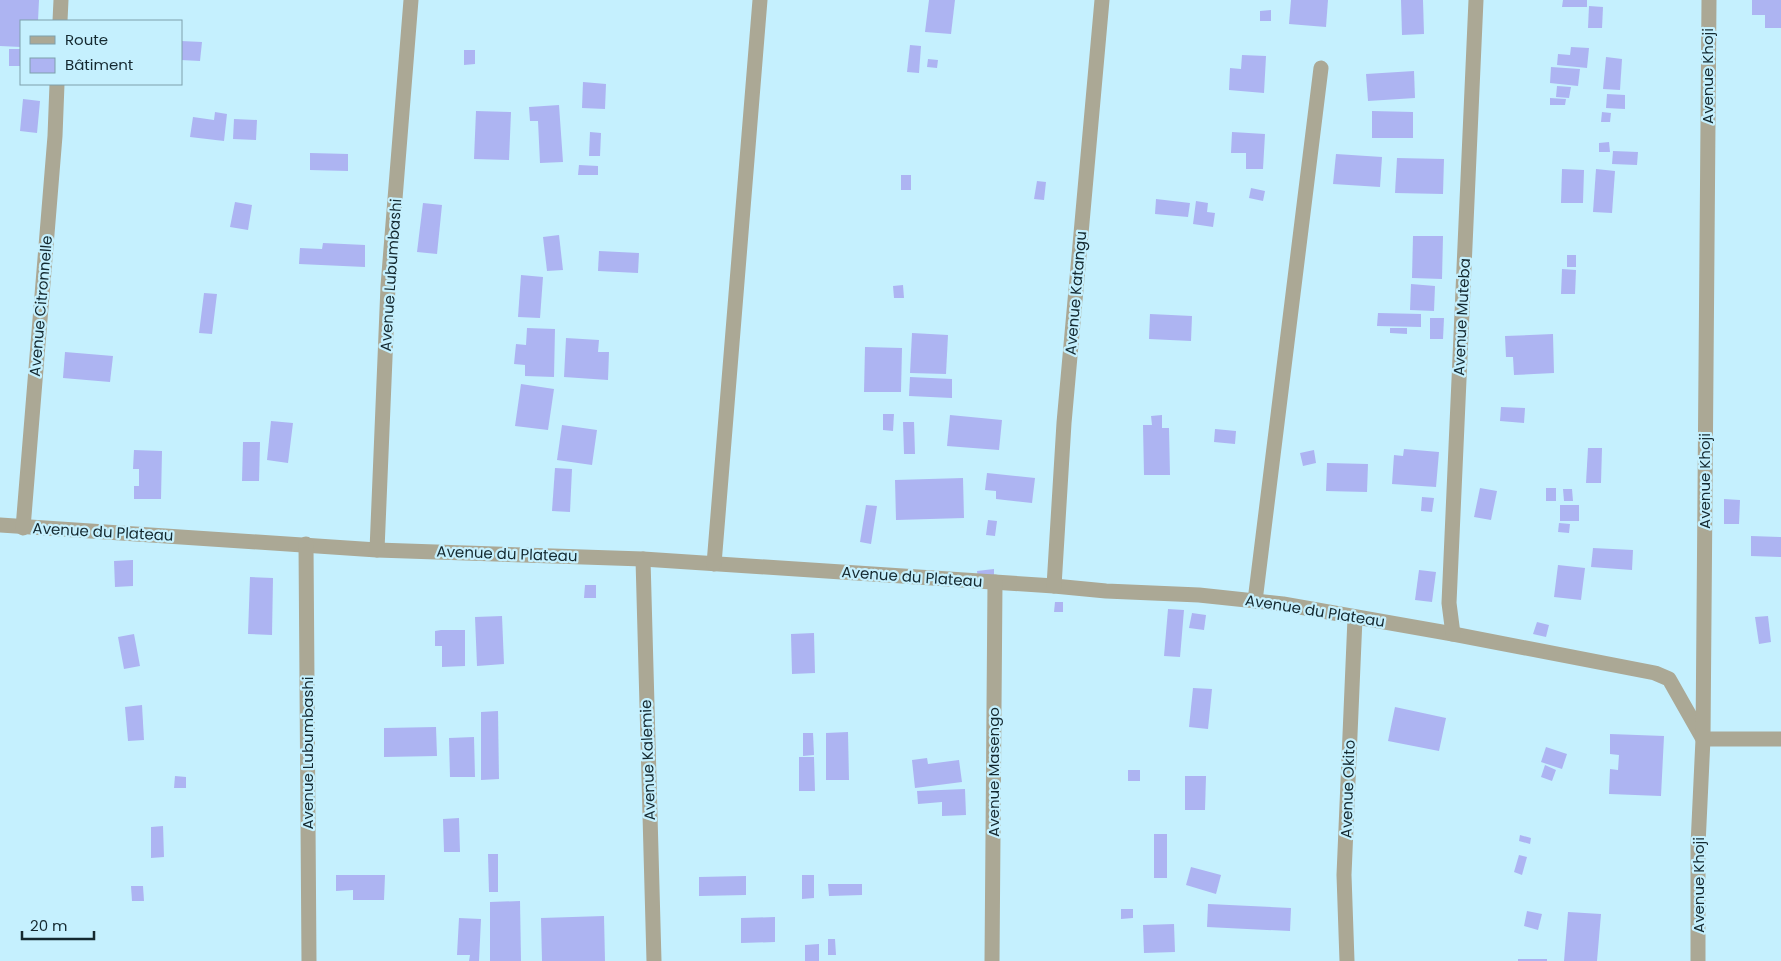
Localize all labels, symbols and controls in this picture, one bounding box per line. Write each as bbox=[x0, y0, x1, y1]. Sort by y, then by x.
legend bbox=[20, 20, 182, 85]
street label: Avenue Khoji bbox=[1697, 28, 1718, 124]
text: Route bbox=[65, 29, 108, 50]
text: Bâtiment bbox=[65, 54, 133, 75]
street label: Avenue Lubumbashi bbox=[375, 198, 406, 352]
street label: Avenue Katangu bbox=[1060, 230, 1091, 356]
street label: Avenue Citronnelle bbox=[24, 235, 57, 377]
street label: Avenue Muteba bbox=[1448, 258, 1475, 376]
street label: Avenue Khoji bbox=[1694, 433, 1715, 529]
street label: Avenue du Plateau bbox=[32, 517, 174, 546]
street label: Avenue du Plateau bbox=[436, 541, 578, 566]
street label: Avenue du Plateau bbox=[841, 561, 983, 592]
street label: Avenue du Plateau bbox=[1244, 589, 1386, 632]
street label: Avenue Lubumbashi bbox=[297, 676, 318, 830]
street label: Avenue Kalemie bbox=[635, 699, 660, 821]
street label: Avenue Masengo bbox=[983, 707, 1004, 837]
street label: Avenue Okito bbox=[1335, 739, 1360, 839]
street label: Avenue Khoji bbox=[1688, 837, 1709, 933]
scale bar bbox=[22, 908, 95, 940]
text: 20 m bbox=[30, 915, 68, 936]

